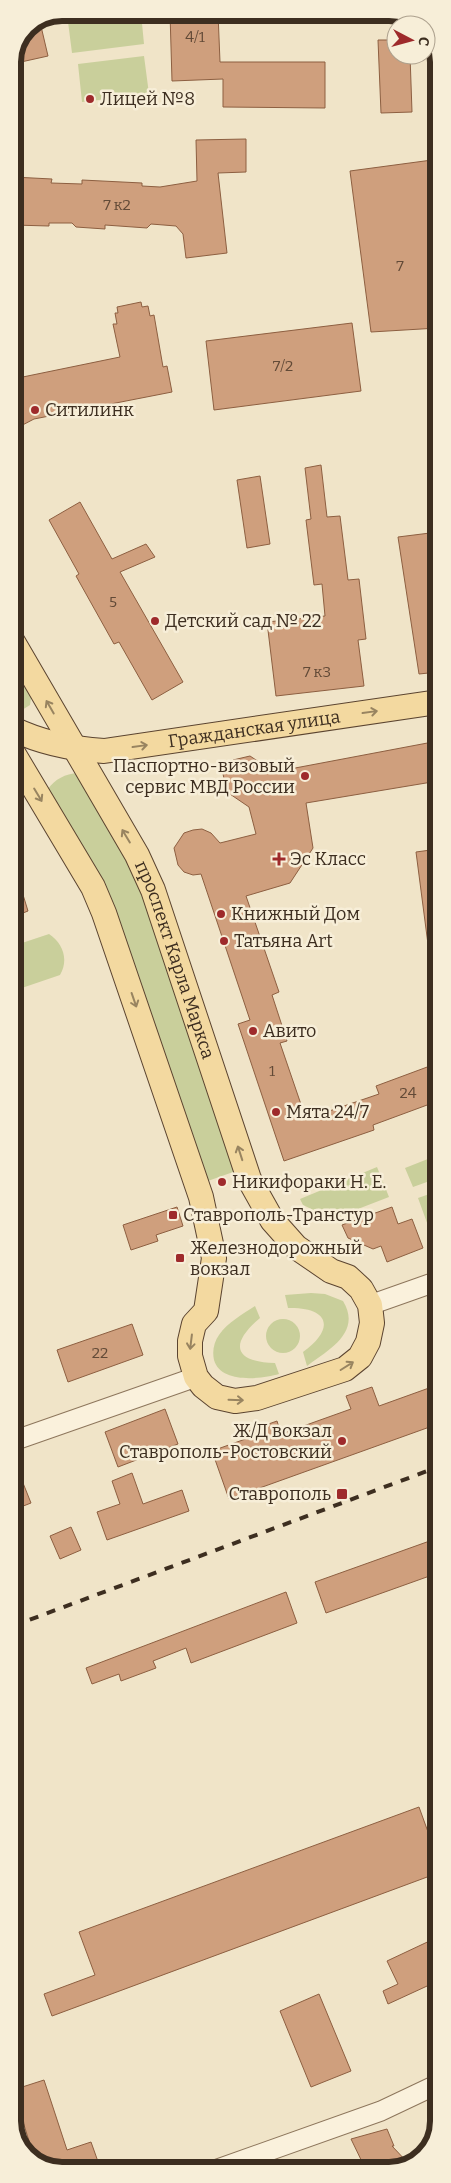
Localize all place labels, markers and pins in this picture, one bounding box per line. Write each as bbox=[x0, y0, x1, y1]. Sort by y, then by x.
place label: Лицей №8 bbox=[100, 88, 195, 110]
marker: Лицей №8 bbox=[84, 93, 96, 105]
place label: Ситилинк bbox=[45, 399, 134, 421]
marker: Ситилинк bbox=[29, 404, 41, 416]
place label: Детский сад № 22 bbox=[165, 610, 322, 632]
marker: Детский сад № 22 bbox=[149, 615, 161, 627]
place label: Паспортно-визовый сервис МВД России bbox=[113, 755, 295, 798]
marker: Паспортно-визовый сервис МВД России bbox=[299, 770, 311, 782]
place label: Эс Класс bbox=[290, 848, 366, 870]
marker: Эс Класс bbox=[272, 852, 286, 866]
place label: Книжный Дом bbox=[231, 903, 360, 925]
marker: Книжный Дом bbox=[215, 908, 227, 920]
place label: Татьяна Art bbox=[234, 930, 333, 952]
marker: Татьяна Art bbox=[218, 935, 230, 947]
place label: Авито bbox=[263, 1020, 316, 1042]
marker: Авито bbox=[247, 1025, 259, 1037]
place label: Мята 24/7 bbox=[286, 1101, 369, 1123]
marker: Мята 24/7 bbox=[270, 1106, 282, 1118]
place label: Никифораки Н. Е. bbox=[232, 1171, 386, 1193]
marker: Никифораки Н. Е. bbox=[216, 1176, 228, 1188]
place label: Ставрополь-Транстур bbox=[183, 1204, 374, 1226]
marker: Ставрополь-Транстур bbox=[167, 1209, 179, 1221]
place label: Железнодорожный вокзал bbox=[190, 1237, 363, 1280]
marker: Железнодорожный вокзал bbox=[174, 1252, 186, 1264]
place label: Ж/Д вокзал Ставрополь-Ростовский bbox=[119, 1420, 332, 1463]
marker: Ж/Д вокзал Ставрополь-Ростовский bbox=[336, 1435, 348, 1447]
place label: Ставрополь bbox=[229, 1483, 331, 1505]
marker: Ставрополь bbox=[335, 1487, 349, 1501]

